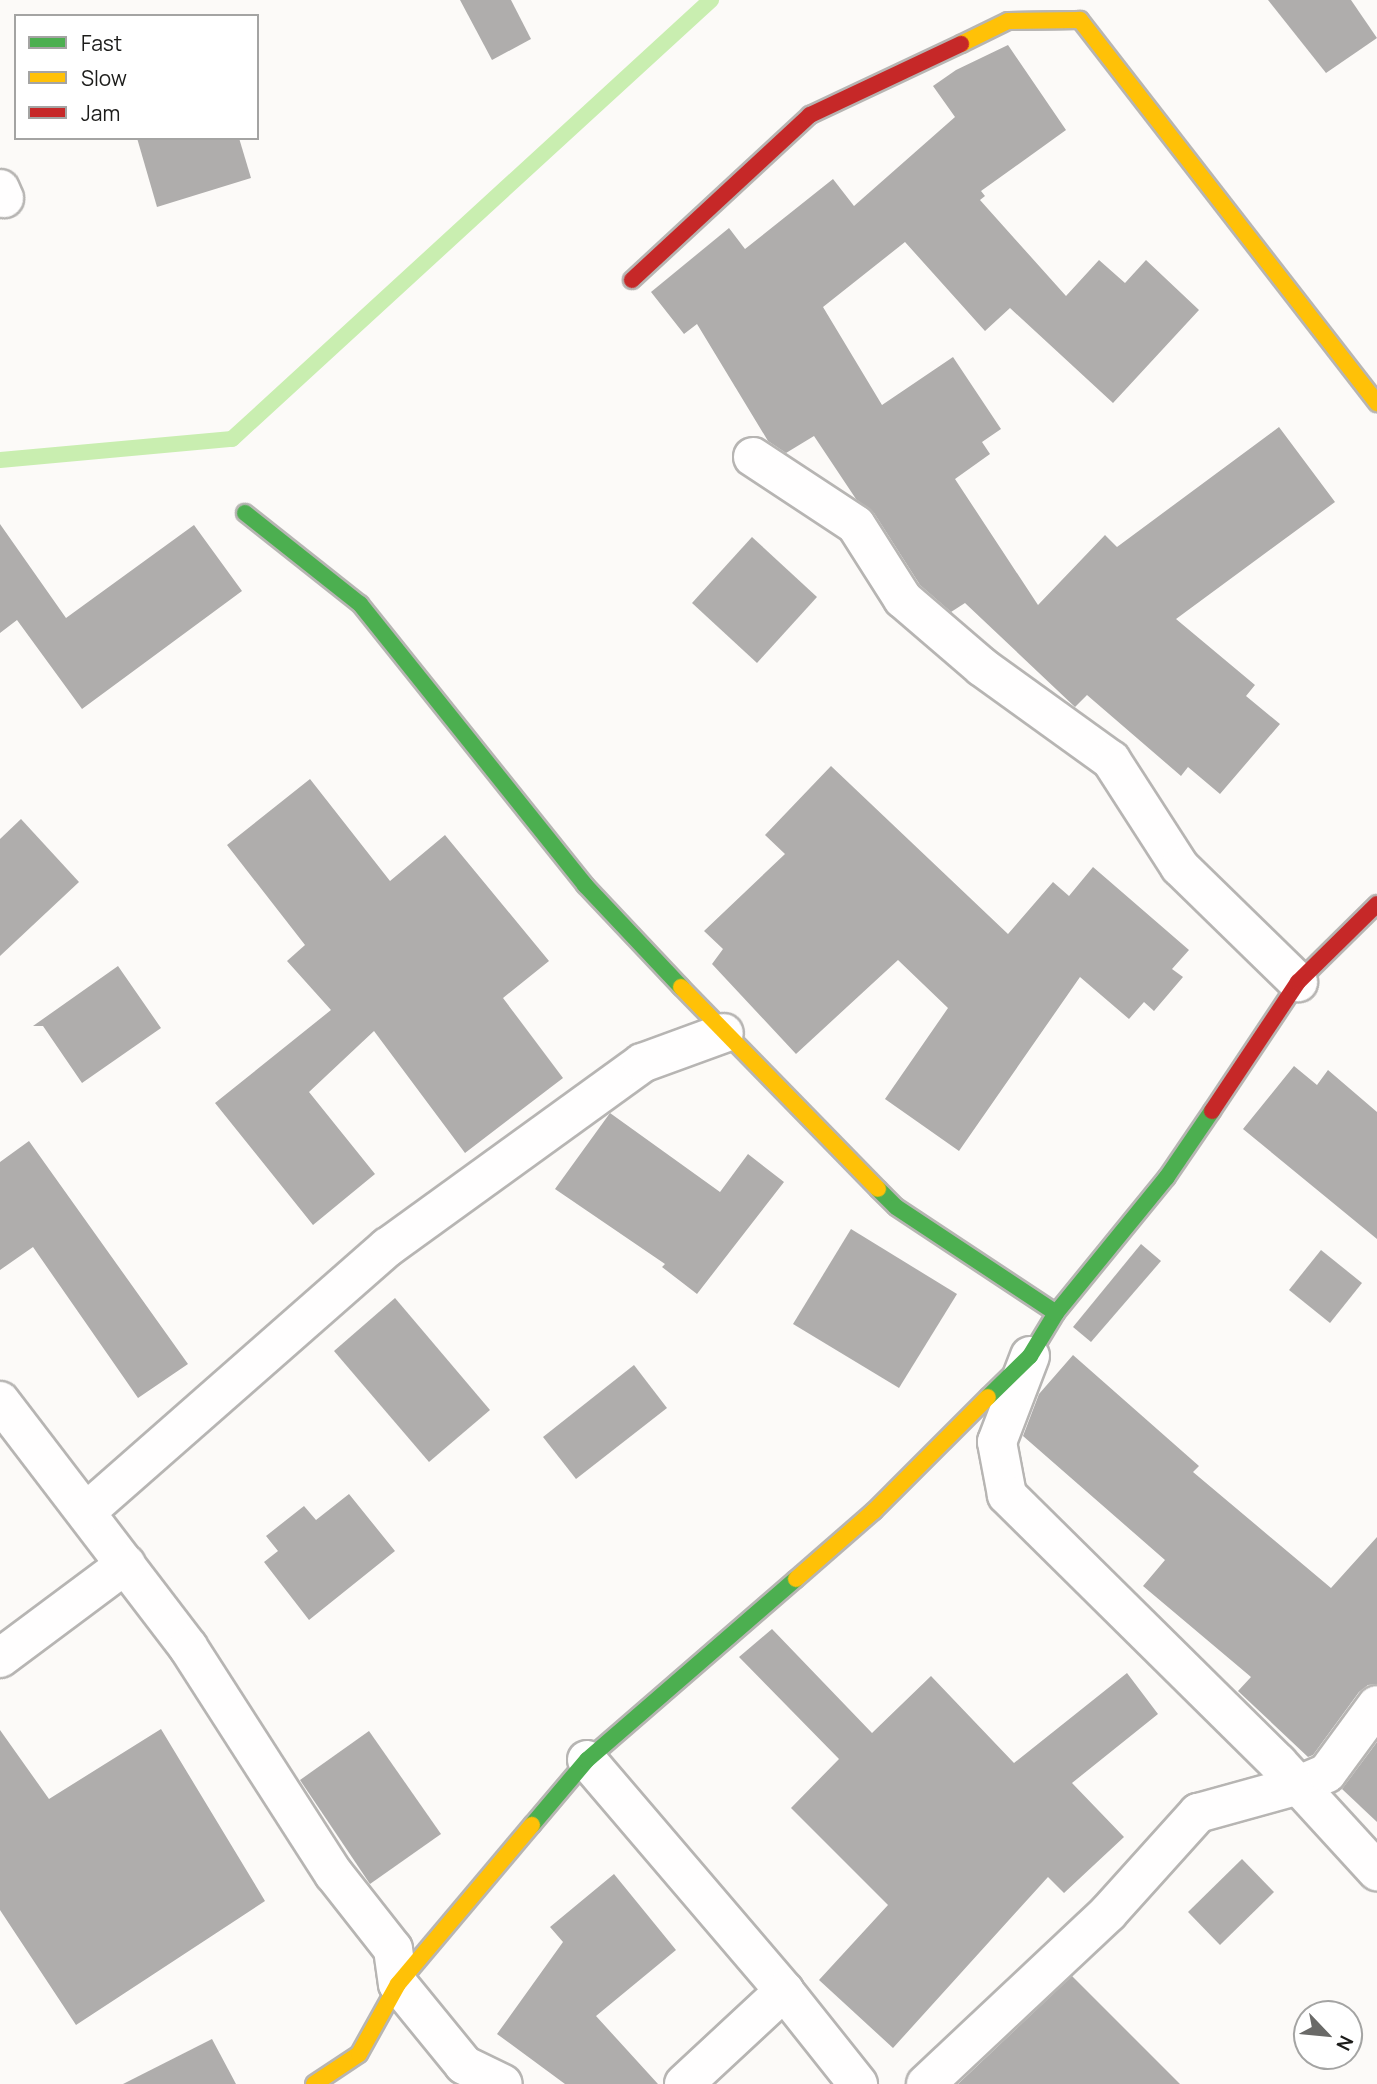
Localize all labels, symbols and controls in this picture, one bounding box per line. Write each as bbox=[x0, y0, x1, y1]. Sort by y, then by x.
legend bbox=[14, 14, 259, 140]
text: Fast bbox=[81, 29, 122, 57]
text: Slow bbox=[81, 64, 127, 92]
text: Jam bbox=[81, 99, 120, 127]
north arrow bbox=[1293, 2000, 1363, 2070]
text: N bbox=[1330, 2031, 1360, 2055]

